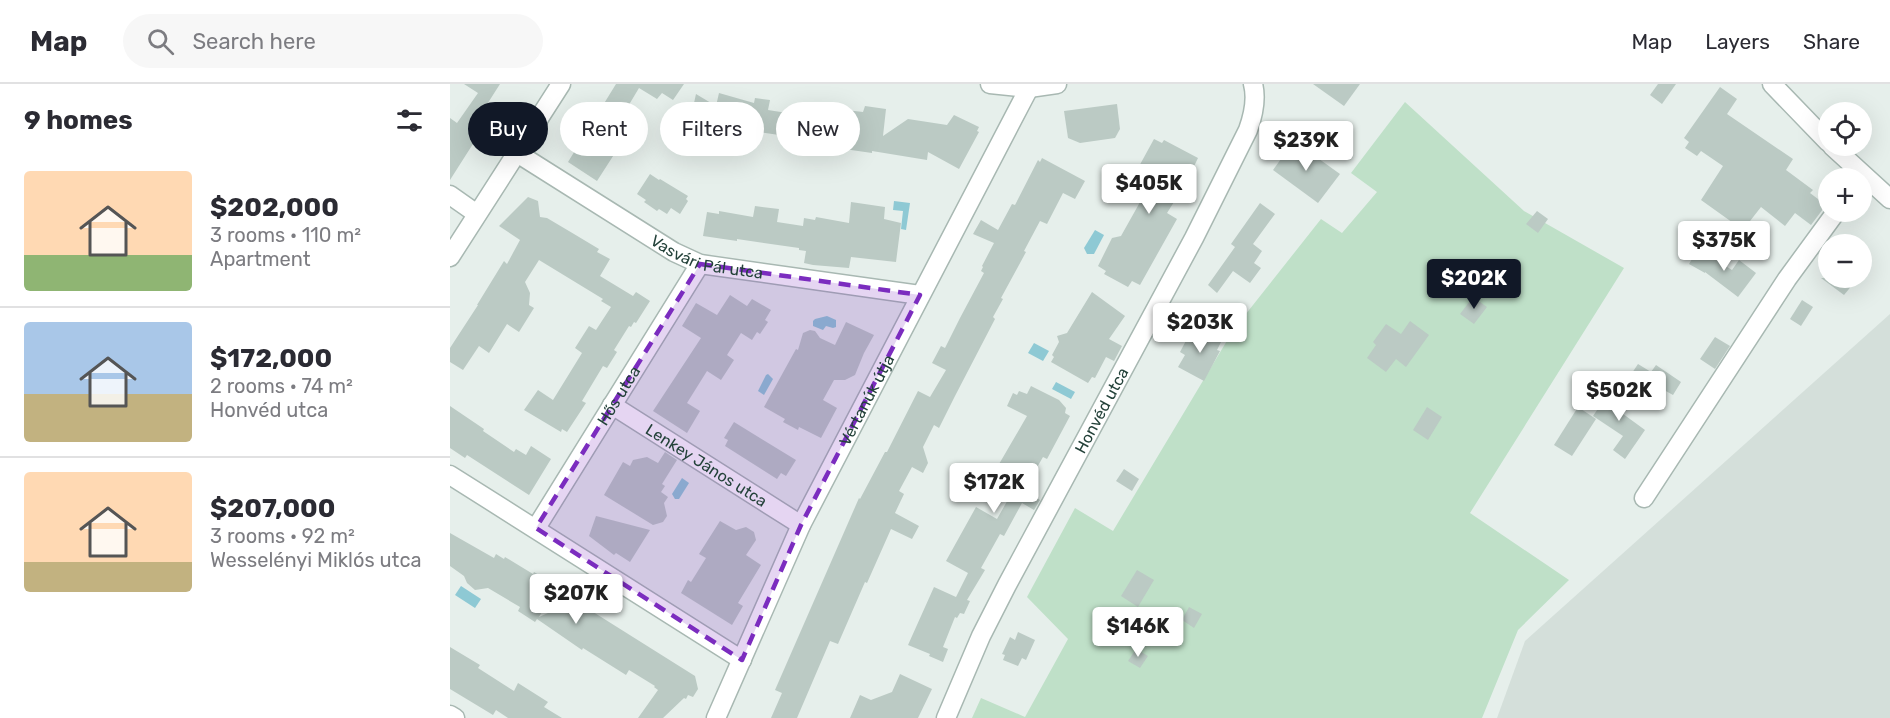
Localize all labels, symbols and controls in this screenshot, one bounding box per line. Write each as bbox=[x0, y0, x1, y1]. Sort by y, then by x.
search box bbox=[123, 14, 543, 68]
text: Map bbox=[30, 25, 87, 58]
icon: search bbox=[144, 25, 177, 58]
text: Search here bbox=[192, 28, 316, 55]
text: Map bbox=[1631, 29, 1672, 54]
text: Layers bbox=[1705, 29, 1770, 54]
text: Share bbox=[1803, 29, 1860, 54]
chip: Buy bbox=[468, 102, 548, 156]
chip: Rent bbox=[560, 102, 648, 156]
chip: Filters bbox=[660, 102, 764, 156]
chip: New bbox=[776, 102, 860, 156]
map controls bbox=[1818, 102, 1872, 288]
button: locate bbox=[1818, 102, 1872, 156]
icon: filters bbox=[393, 104, 426, 137]
text: 9 homes bbox=[24, 105, 133, 136]
pin: $239K bbox=[1264, 121, 1348, 172]
text: $239K bbox=[1273, 128, 1339, 152]
pin: $405K bbox=[1107, 164, 1191, 215]
button: + bbox=[1818, 168, 1872, 222]
text: $405K bbox=[1116, 171, 1182, 195]
text: $202,000 bbox=[210, 192, 339, 223]
icon: home bbox=[72, 195, 144, 267]
pin: $375K bbox=[1682, 221, 1766, 272]
text: 3 rooms · 110 m² bbox=[210, 223, 361, 247]
text: $375K bbox=[1692, 228, 1756, 252]
street label: Vasvári Pál utca bbox=[647, 231, 764, 283]
button: − bbox=[1818, 234, 1872, 288]
text: Apartment bbox=[210, 247, 311, 271]
pin: $202K bbox=[1432, 259, 1516, 310]
text: $202K bbox=[1441, 266, 1507, 290]
pin: $203K bbox=[1158, 303, 1242, 354]
text: $203K bbox=[1167, 310, 1233, 334]
text: $172,000 bbox=[210, 343, 332, 374]
icon: home bbox=[72, 346, 144, 418]
street label: Vértanúk útja bbox=[835, 351, 898, 449]
street label: Hős utca bbox=[593, 363, 644, 429]
street label: Honvéd utca bbox=[1071, 364, 1132, 457]
pin: $502K bbox=[1577, 371, 1661, 422]
text: 2 rooms · 74 m² bbox=[210, 374, 353, 398]
text: $502K bbox=[1586, 378, 1652, 402]
text: Honvéd utca bbox=[210, 398, 328, 422]
street label: Lenkey János utca bbox=[642, 420, 770, 511]
pin: $172K bbox=[952, 463, 1036, 514]
text: $172K bbox=[963, 470, 1025, 494]
text: $207,000 bbox=[210, 493, 335, 524]
icon: home bbox=[72, 496, 144, 568]
text: 3 rooms · 92 m² bbox=[210, 524, 355, 548]
text: Wesselényi Miklós utca bbox=[210, 548, 421, 572]
pin: $207K bbox=[534, 574, 618, 625]
text: $207K bbox=[544, 581, 608, 605]
pin: $146K bbox=[1096, 607, 1180, 658]
text: $146K bbox=[1106, 614, 1170, 638]

